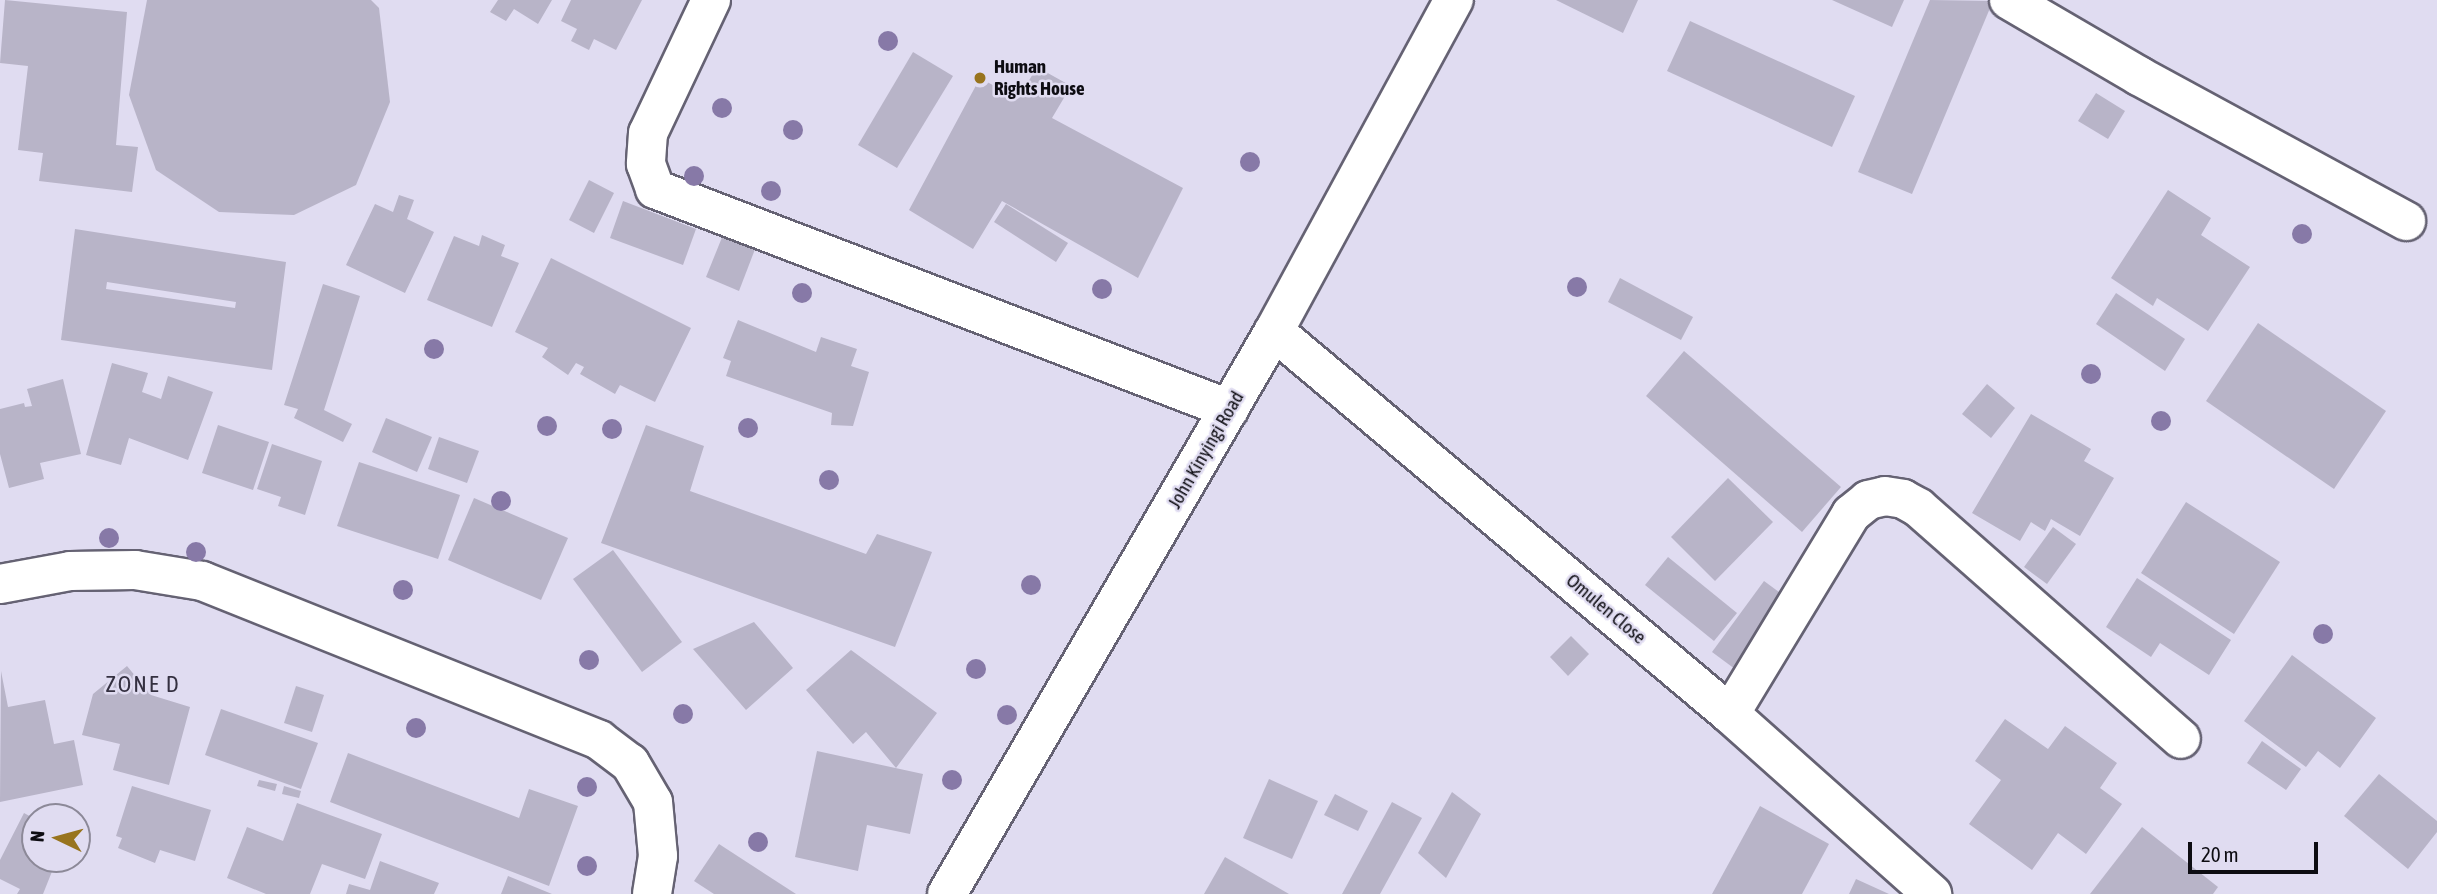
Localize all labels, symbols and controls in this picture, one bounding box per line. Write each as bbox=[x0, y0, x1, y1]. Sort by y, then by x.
place label: Human Rights House bbox=[994, 56, 1085, 100]
marker: Human Rights House bbox=[972, 70, 988, 86]
street label: John Kinyingi Road bbox=[1163, 387, 1249, 513]
street label: Omulen Close bbox=[1562, 569, 1650, 649]
district label: ZONE D bbox=[106, 670, 180, 698]
north arrow bbox=[21, 803, 91, 873]
scale bar bbox=[2192, 828, 2322, 872]
text: N bbox=[26, 830, 49, 843]
text: 20 m bbox=[2201, 842, 2239, 866]

